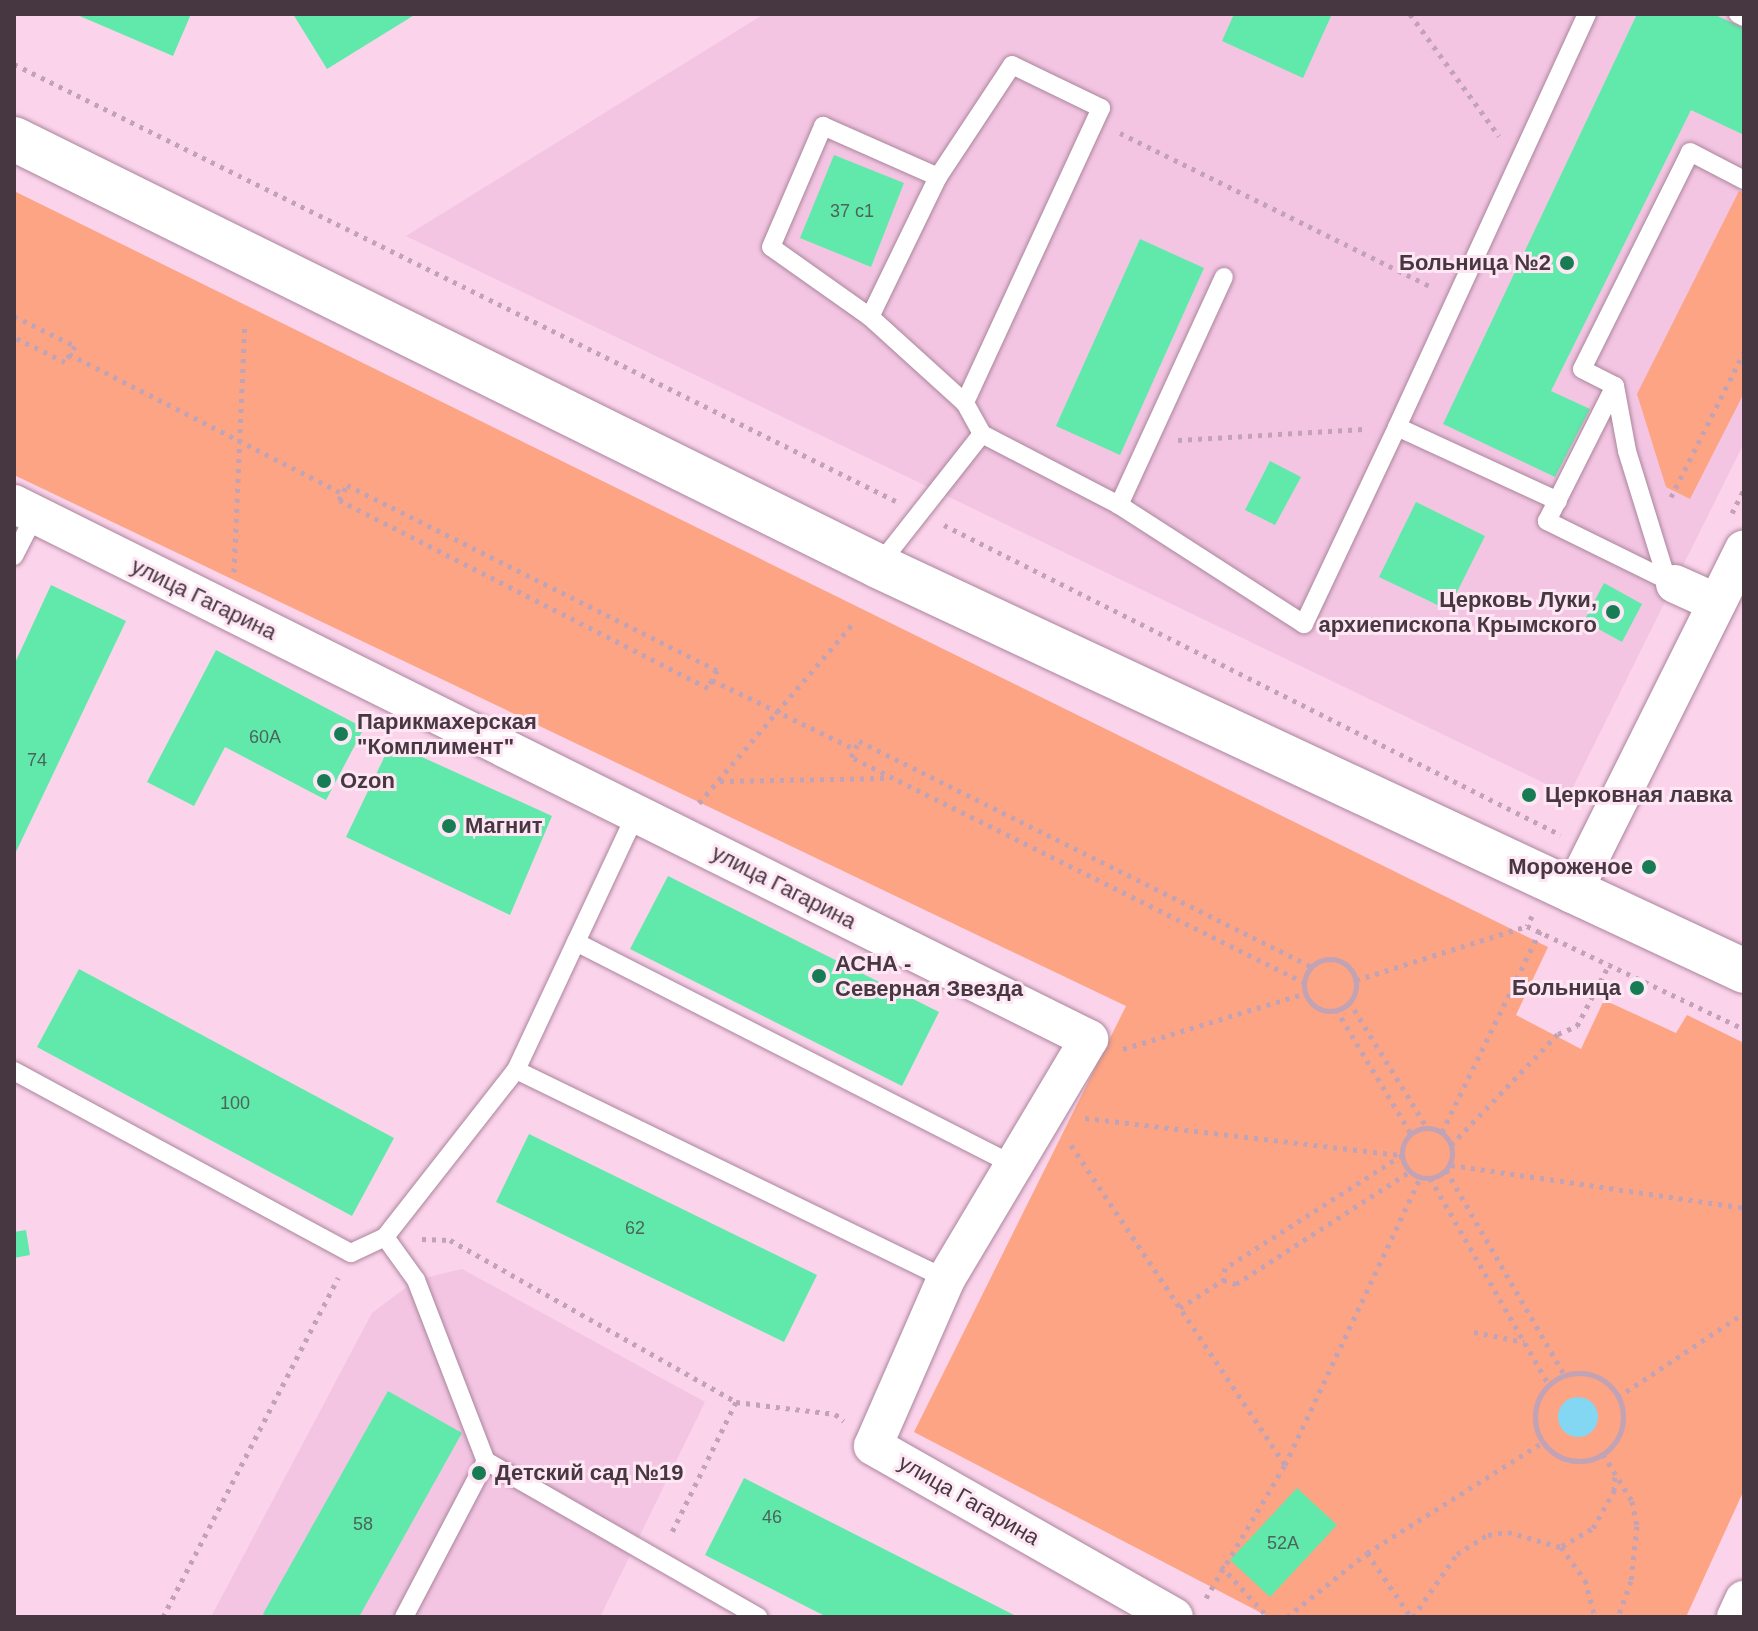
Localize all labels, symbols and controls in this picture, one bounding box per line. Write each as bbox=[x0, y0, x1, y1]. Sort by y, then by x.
house number: 37 с1 bbox=[830, 200, 874, 222]
place label: Больница №2 bbox=[1399, 250, 1551, 276]
marker: Больница №2 bbox=[1558, 254, 1576, 272]
street label: улица Гагарина bbox=[127, 552, 281, 646]
place label: Церковь Луки, архиепископа Крымского bbox=[1318, 586, 1597, 638]
marker: Церковь Луки, архиепископа Крымского bbox=[1604, 603, 1622, 621]
place label: Парикмахерская "Комплимент" bbox=[357, 708, 537, 760]
marker: Парикмахерская "Комплимент" bbox=[332, 725, 350, 743]
house number: 60А bbox=[249, 726, 281, 748]
house number: 74 bbox=[27, 749, 47, 771]
place label: Ozon bbox=[340, 768, 395, 794]
marker: Ozon bbox=[315, 772, 333, 790]
place label: Церковная лавка bbox=[1545, 782, 1732, 808]
marker: Церковная лавка bbox=[1520, 786, 1538, 804]
place label: Магнит bbox=[465, 813, 543, 839]
marker: Магнит bbox=[440, 817, 458, 835]
street label: улица Гагарина bbox=[708, 839, 860, 935]
place label: Мороженое bbox=[1508, 854, 1633, 880]
marker: Мороженое bbox=[1640, 858, 1658, 876]
place label: АСНА - Северная Звезда bbox=[835, 950, 1023, 1002]
marker: АСНА - Северная Звезда bbox=[810, 967, 828, 985]
place label: Больница bbox=[1512, 975, 1621, 1001]
marker: Больница bbox=[1628, 979, 1646, 997]
house number: 100 bbox=[220, 1092, 250, 1114]
house number: 62 bbox=[625, 1217, 645, 1239]
street label: улица Гагарина bbox=[894, 1449, 1044, 1551]
place label: Детский сад №19 bbox=[495, 1460, 684, 1486]
marker: Детский сад №19 bbox=[470, 1464, 488, 1482]
house number: 46 bbox=[762, 1506, 782, 1528]
house number: 58 bbox=[353, 1513, 373, 1535]
house number: 52А bbox=[1267, 1532, 1299, 1554]

